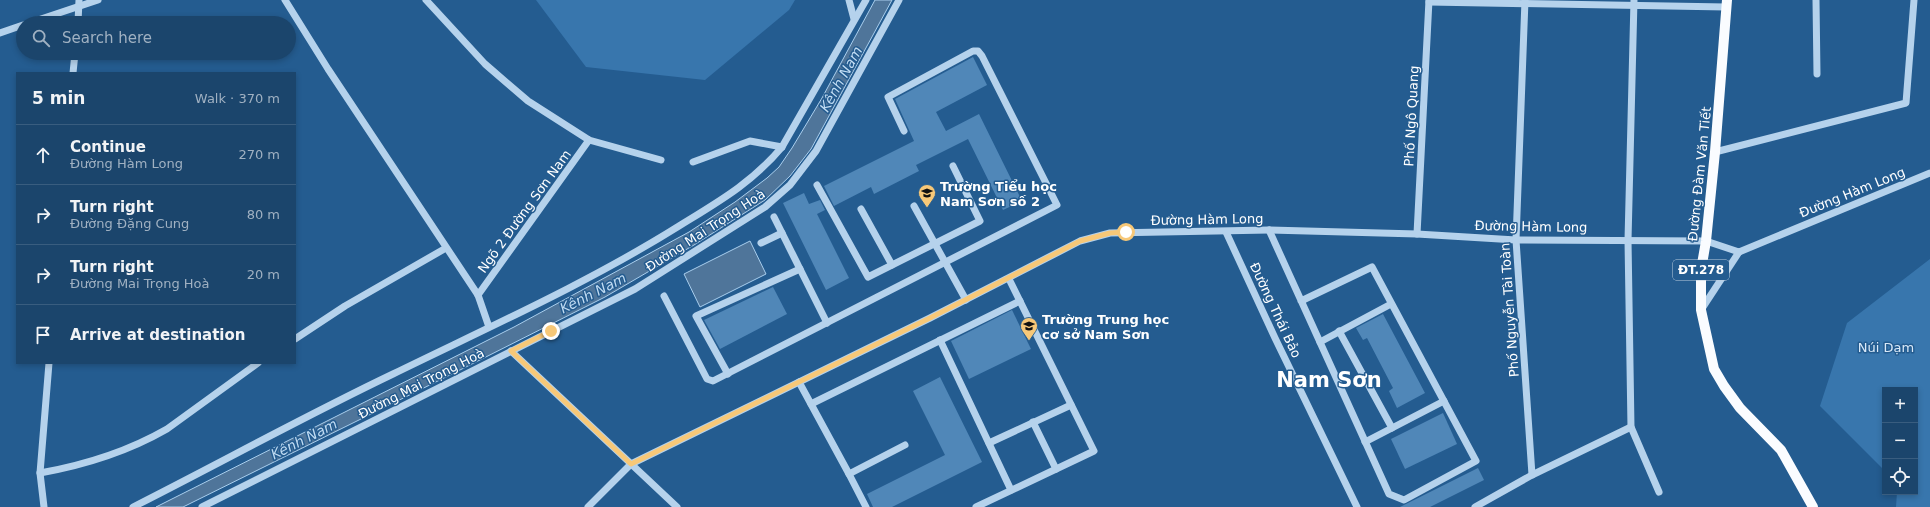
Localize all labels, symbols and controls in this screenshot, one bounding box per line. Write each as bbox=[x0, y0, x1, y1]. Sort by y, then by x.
search box bbox=[16, 16, 296, 60]
icon: search bbox=[30, 27, 52, 49]
text: Search here bbox=[62, 29, 152, 47]
water label: Kênh Nam bbox=[817, 44, 865, 114]
street label: Phố Ngô Quang bbox=[1401, 65, 1422, 167]
text: 5 min bbox=[32, 88, 85, 108]
text: Walk · 370 m bbox=[195, 91, 280, 106]
street label: Đường Đàm Văn Tiết bbox=[1685, 106, 1714, 242]
text: Continue bbox=[70, 138, 146, 156]
icon: ahead bbox=[32, 144, 54, 166]
text: 270 m bbox=[238, 147, 280, 162]
street label: Ngõ 2 Đường Sơn Nam bbox=[475, 147, 574, 276]
text: Đường Hàm Long bbox=[70, 156, 183, 171]
street label: Đường Hàm Long bbox=[1797, 164, 1907, 221]
place label: Trường Tiểu học Nam Sơn số 2 bbox=[940, 179, 1057, 209]
school or university icon: Trường Tiểu học Nam Sơn số 2 bbox=[917, 183, 937, 208]
street label: Đường Mai Trọng Hoà bbox=[643, 186, 768, 275]
text: Turn right bbox=[70, 198, 154, 216]
icon: right bbox=[32, 204, 54, 226]
text: 80 m bbox=[247, 207, 280, 222]
street label: Đường Hàm Long bbox=[1150, 211, 1264, 228]
text: Đường Đặng Cung bbox=[70, 216, 189, 231]
street label: Đường Hàm Long bbox=[1474, 218, 1588, 235]
route start bbox=[1117, 223, 1135, 241]
street label: Phố Nguyễn Tài Toàn bbox=[1497, 242, 1522, 378]
text: Turn right bbox=[70, 258, 154, 276]
street label: Đường Thái Bảo bbox=[1247, 260, 1304, 360]
road number: ĐT.278 bbox=[1673, 260, 1729, 280]
icon: right bbox=[32, 264, 54, 286]
text: 20 m bbox=[247, 267, 280, 282]
water label: Kênh Nam bbox=[557, 269, 629, 317]
text: Đường Mai Trọng Hoà bbox=[70, 276, 209, 291]
place label: Trường Trung học cơ sở Nam Sơn bbox=[1042, 312, 1169, 342]
school or university icon: Trường Trung học cơ sở Nam Sơn bbox=[1019, 316, 1039, 341]
route end bbox=[542, 322, 560, 340]
icon: arrive bbox=[32, 324, 54, 346]
text: Arrive at destination bbox=[70, 326, 245, 344]
park label: Núi Dạm bbox=[1858, 340, 1914, 355]
street label: Đường Mai Trọng Hoà bbox=[356, 345, 487, 422]
district label: Nam Sơn bbox=[1276, 368, 1382, 392]
map controls bbox=[1882, 387, 1918, 495]
button: + bbox=[1882, 387, 1918, 423]
water label: Kênh Nam bbox=[268, 415, 340, 463]
button: − bbox=[1882, 423, 1918, 459]
button: locate bbox=[1882, 459, 1918, 495]

